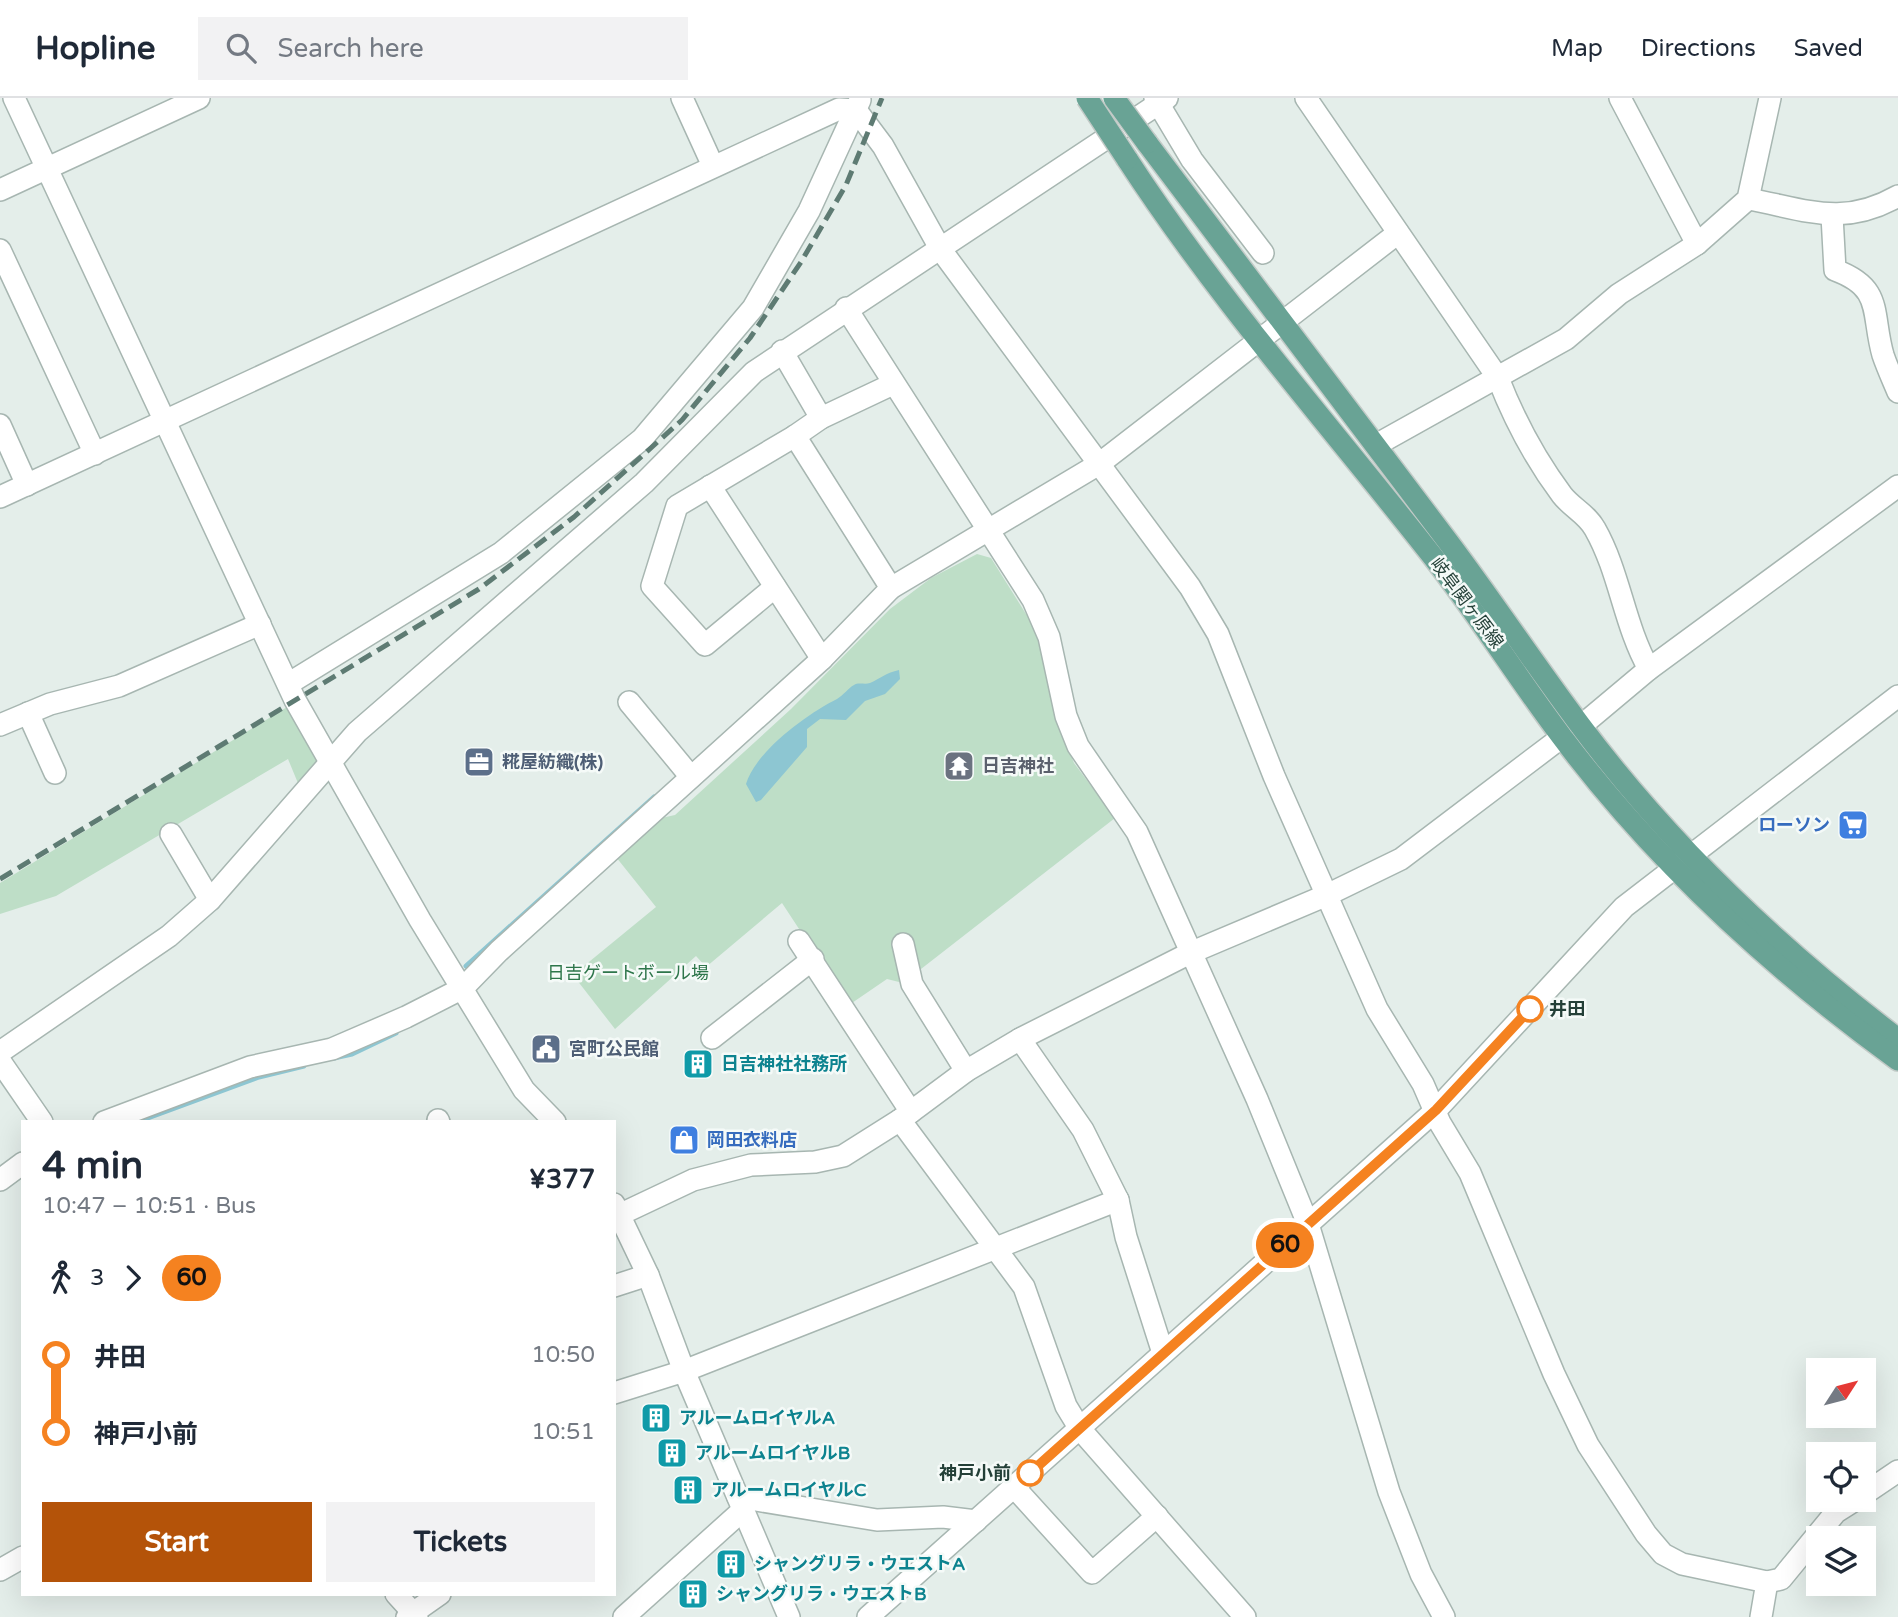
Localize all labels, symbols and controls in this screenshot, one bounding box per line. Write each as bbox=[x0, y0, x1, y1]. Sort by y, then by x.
search box bbox=[198, 17, 688, 80]
text: Hopline bbox=[35, 29, 156, 68]
icon: search bbox=[222, 29, 260, 67]
text: Search here bbox=[278, 33, 424, 64]
text: Map bbox=[1551, 34, 1603, 63]
text: Directions bbox=[1641, 34, 1756, 63]
text: Saved bbox=[1794, 34, 1863, 63]
street label: 岐阜関ヶ原線 bbox=[1426, 553, 1508, 653]
office icon: 糀屋紡織(株) bbox=[462, 745, 496, 779]
temple icon: 日吉神社 bbox=[942, 749, 976, 783]
place label: 糀屋紡織(株) bbox=[502, 751, 604, 773]
place label: 日吉神社 bbox=[982, 755, 1054, 777]
supermarket icon: ローソン bbox=[1836, 808, 1870, 842]
place label: ローソン bbox=[1758, 814, 1830, 836]
park label: 日吉ゲートボール場 bbox=[547, 962, 709, 984]
marker: 井田 bbox=[1517, 996, 1543, 1022]
place label: 井田 bbox=[1549, 998, 1585, 1020]
public building icon: 宮町公民館 bbox=[529, 1032, 563, 1066]
place label: 宮町公民館 bbox=[569, 1038, 659, 1060]
building icon: 日吉神社社務所 bbox=[681, 1047, 715, 1081]
place label: 日吉神社社務所 bbox=[721, 1053, 847, 1075]
shop icon: 岡田衣料店 bbox=[667, 1123, 701, 1157]
place label: 岡田衣料店 bbox=[707, 1129, 797, 1151]
text: 4 min bbox=[42, 1143, 143, 1189]
text: ¥377 bbox=[529, 1164, 595, 1195]
text: 10:47 – 10:51 · Bus bbox=[42, 1192, 256, 1220]
line badge: 60 bbox=[1254, 1222, 1316, 1268]
text: 60 bbox=[1270, 1230, 1300, 1259]
icon: walk bbox=[42, 1259, 80, 1297]
icon: forward bbox=[114, 1259, 152, 1297]
text: 60 bbox=[176, 1263, 207, 1292]
text: 3 bbox=[90, 1264, 104, 1292]
text: 10:50 bbox=[531, 1341, 595, 1369]
text: 井田 bbox=[94, 1342, 146, 1373]
north arrow bbox=[1806, 1358, 1876, 1428]
map controls bbox=[1806, 1358, 1876, 1596]
building icon: アルームロイヤルA bbox=[639, 1401, 673, 1435]
place label: アルームロイヤルA bbox=[679, 1407, 835, 1429]
text: 10:51 bbox=[531, 1418, 595, 1446]
text: 神戸小前 bbox=[94, 1419, 198, 1450]
building icon: アルームロイヤルB bbox=[655, 1436, 689, 1470]
place label: アルームロイヤルB bbox=[695, 1442, 850, 1464]
button: locate bbox=[1806, 1442, 1876, 1512]
marker: 神戸小前 bbox=[1017, 1460, 1043, 1486]
place label: 神戸小前 bbox=[939, 1462, 1011, 1484]
building icon: アルームロイヤルC bbox=[671, 1473, 705, 1507]
place label: アルームロイヤルC bbox=[711, 1479, 867, 1501]
button: Start bbox=[42, 1502, 312, 1582]
button: Tickets bbox=[326, 1502, 595, 1582]
button: layers bbox=[1806, 1526, 1876, 1596]
building icon: シャングリラ・ウエストA bbox=[714, 1547, 748, 1581]
place label: シャングリラ・ウエストA bbox=[754, 1553, 965, 1575]
building icon: シャングリラ・ウエストB bbox=[676, 1577, 710, 1611]
place label: シャングリラ・ウエストB bbox=[716, 1583, 926, 1605]

